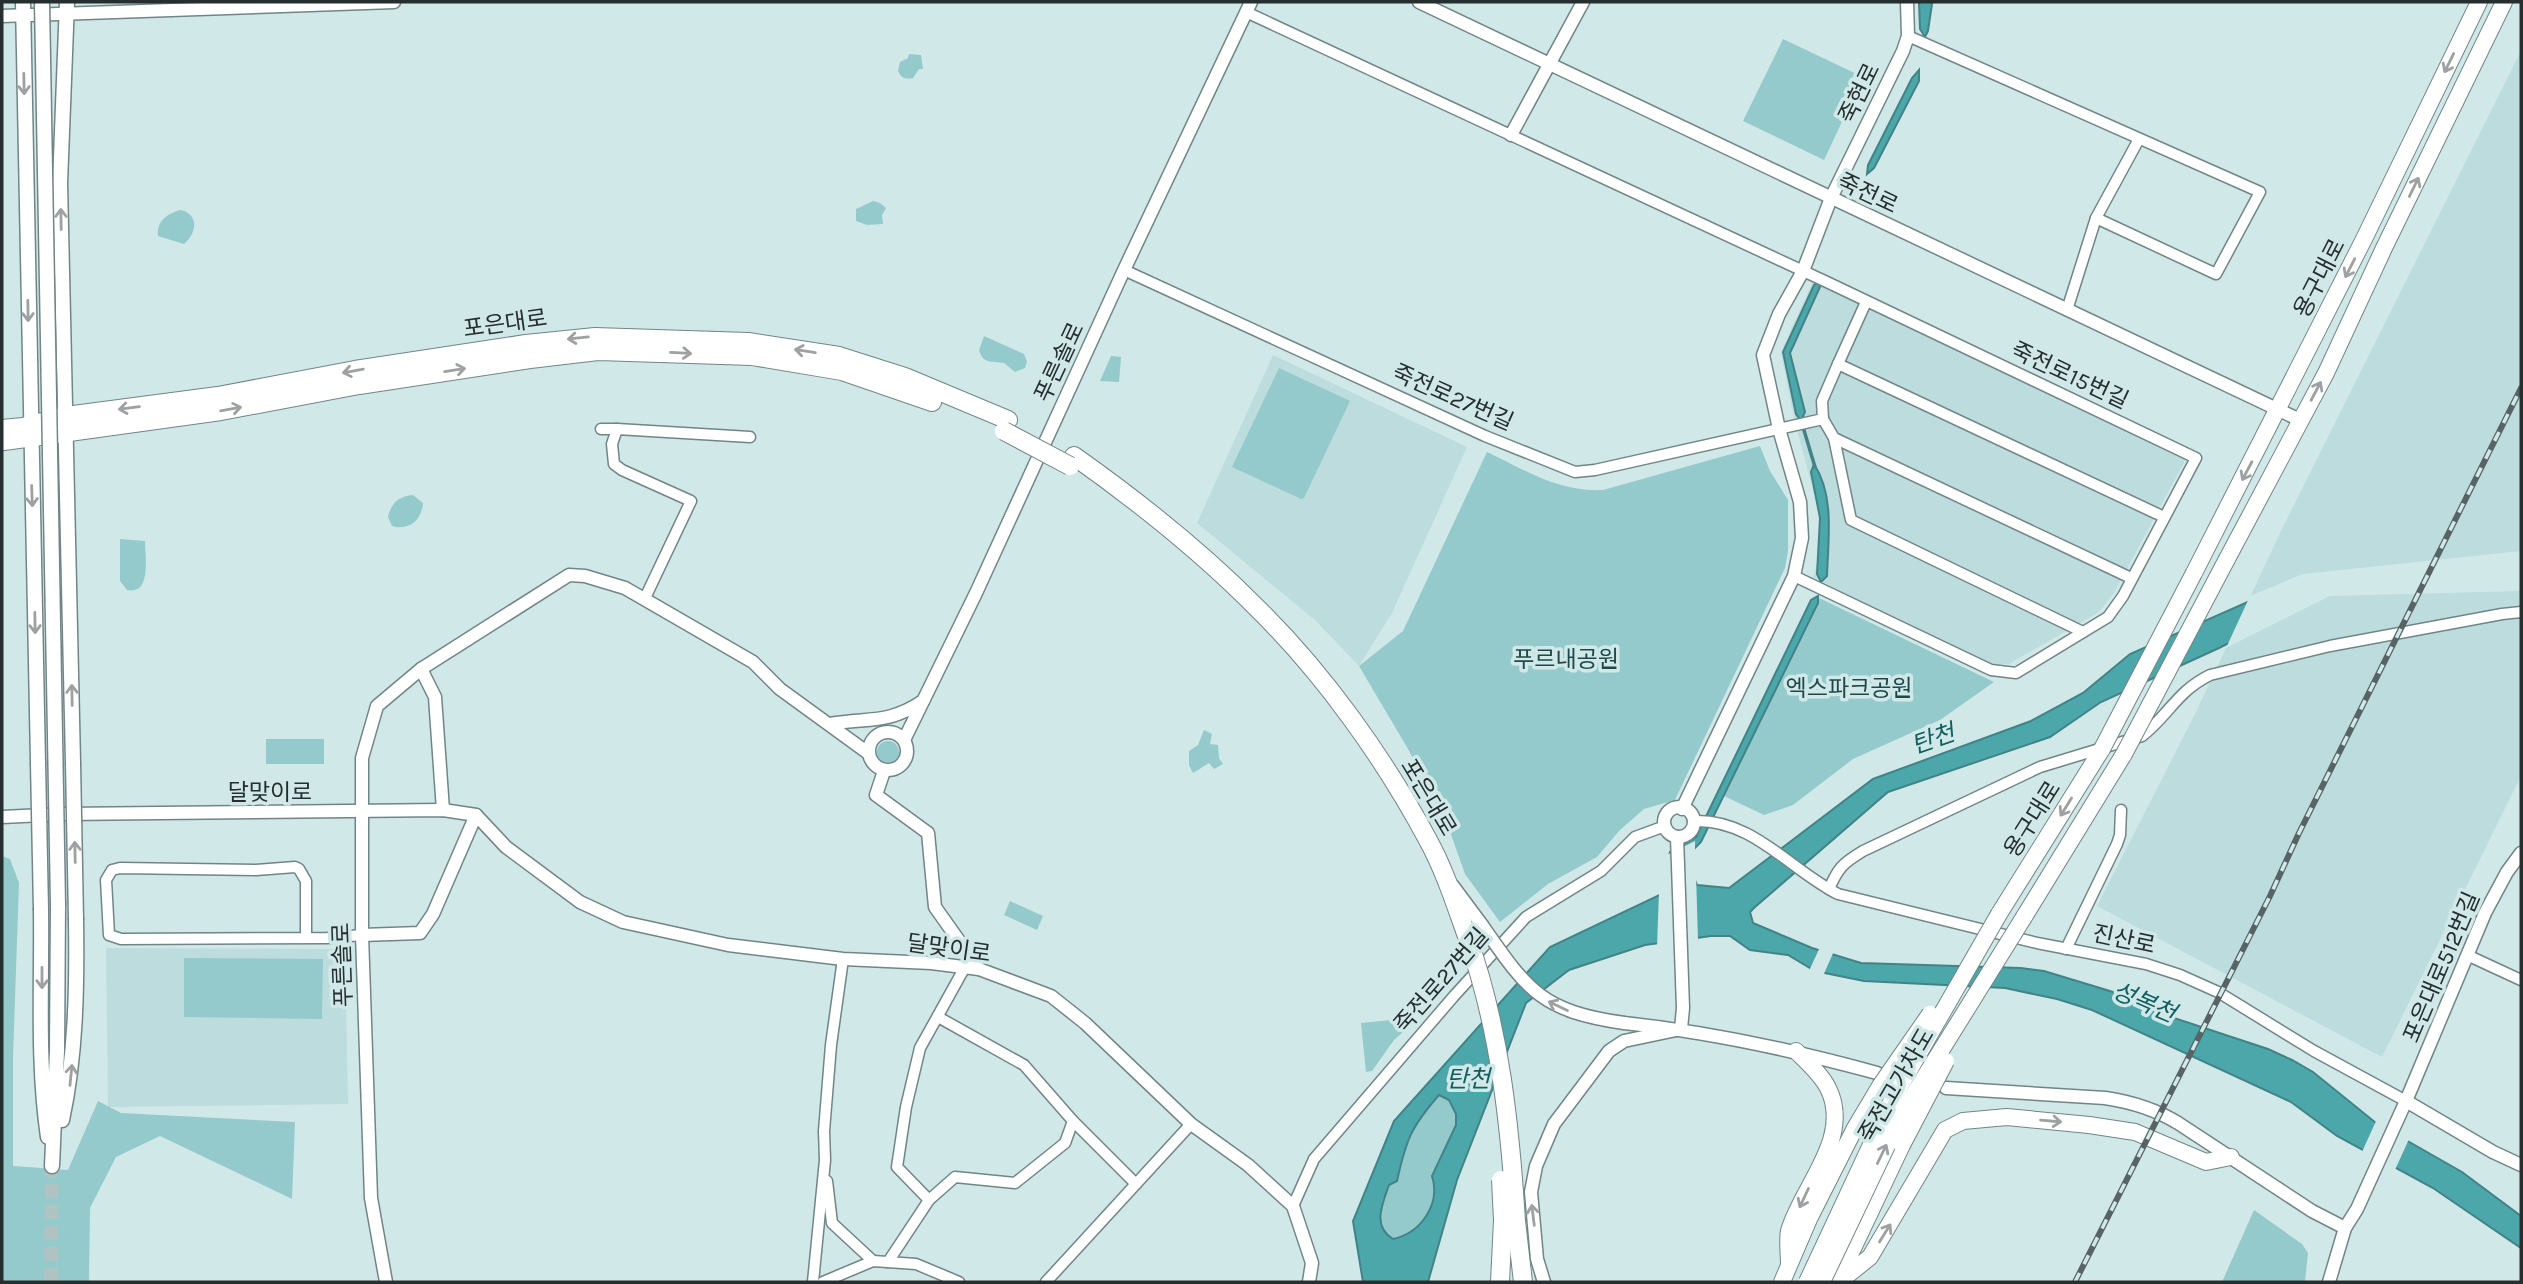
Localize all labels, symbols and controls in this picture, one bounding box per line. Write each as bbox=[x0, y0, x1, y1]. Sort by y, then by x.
one-way arrow bbox=[2442, 52, 2456, 73]
street label: 죽현로 bbox=[1833, 59, 1885, 128]
one-way arrow bbox=[17, 72, 31, 95]
street label: 죽전로 bbox=[1833, 168, 1902, 219]
one-way arrow bbox=[2408, 177, 2421, 198]
one-way arrow bbox=[55, 207, 68, 230]
street label: 용구대로 bbox=[2288, 234, 2351, 322]
one-way arrow bbox=[2342, 257, 2356, 277]
one-way arrow bbox=[21, 299, 35, 322]
street label: 포은대로 bbox=[461, 304, 549, 343]
street label: 푸른솔로 bbox=[1029, 318, 1090, 406]
one-way arrow bbox=[568, 332, 590, 345]
street label: 죽전로15번길 bbox=[2007, 337, 2133, 414]
one-way arrow bbox=[794, 344, 817, 357]
one-way arrow bbox=[669, 347, 692, 360]
street label: 죽전로27번길 bbox=[1388, 359, 1518, 436]
one-way arrow bbox=[443, 363, 466, 376]
one-way arrow bbox=[342, 365, 365, 378]
one-way arrow bbox=[2310, 381, 2324, 401]
one-way arrow bbox=[118, 401, 141, 414]
one-way arrow bbox=[219, 402, 242, 415]
one-way arrow bbox=[2240, 460, 2254, 480]
one-way arrow bbox=[25, 485, 39, 508]
one-way arrow bbox=[28, 611, 42, 634]
park label: 푸르내공원 bbox=[1513, 646, 1619, 673]
park label: 엑스파크공원 bbox=[1786, 675, 1912, 702]
one-way arrow bbox=[65, 684, 79, 707]
water label: 탄천 bbox=[1908, 718, 1961, 759]
street label: 포은대로 bbox=[1395, 754, 1462, 840]
street label: 용구대로 bbox=[1999, 776, 2066, 862]
street label: 달맞이로 bbox=[228, 779, 312, 806]
one-way arrow bbox=[2059, 796, 2073, 816]
one-way arrow bbox=[68, 841, 82, 864]
street label: 포은대로512번길 bbox=[2398, 888, 2485, 1047]
street label: 진산로 bbox=[2090, 920, 2158, 959]
street label: 푸른솔로 bbox=[328, 922, 357, 1008]
street label: 죽전로27번길 bbox=[1389, 922, 1494, 1038]
street label: 달맞이로 bbox=[905, 929, 993, 968]
one-way arrow bbox=[35, 967, 49, 990]
water label: 성복천 bbox=[2108, 976, 2183, 1029]
one-way arrow bbox=[1548, 999, 1569, 1012]
street label: 죽전고가차도 bbox=[1853, 1024, 1940, 1147]
one-way arrow bbox=[64, 1064, 77, 1087]
water label: 탄천 bbox=[1446, 1065, 1493, 1093]
one-way arrow bbox=[2039, 1115, 2061, 1128]
one-way arrow bbox=[1876, 1144, 1890, 1165]
one-way arrow bbox=[1797, 1187, 1810, 1208]
one-way arrow bbox=[1526, 1204, 1539, 1227]
one-way arrow bbox=[1878, 1223, 1892, 1243]

